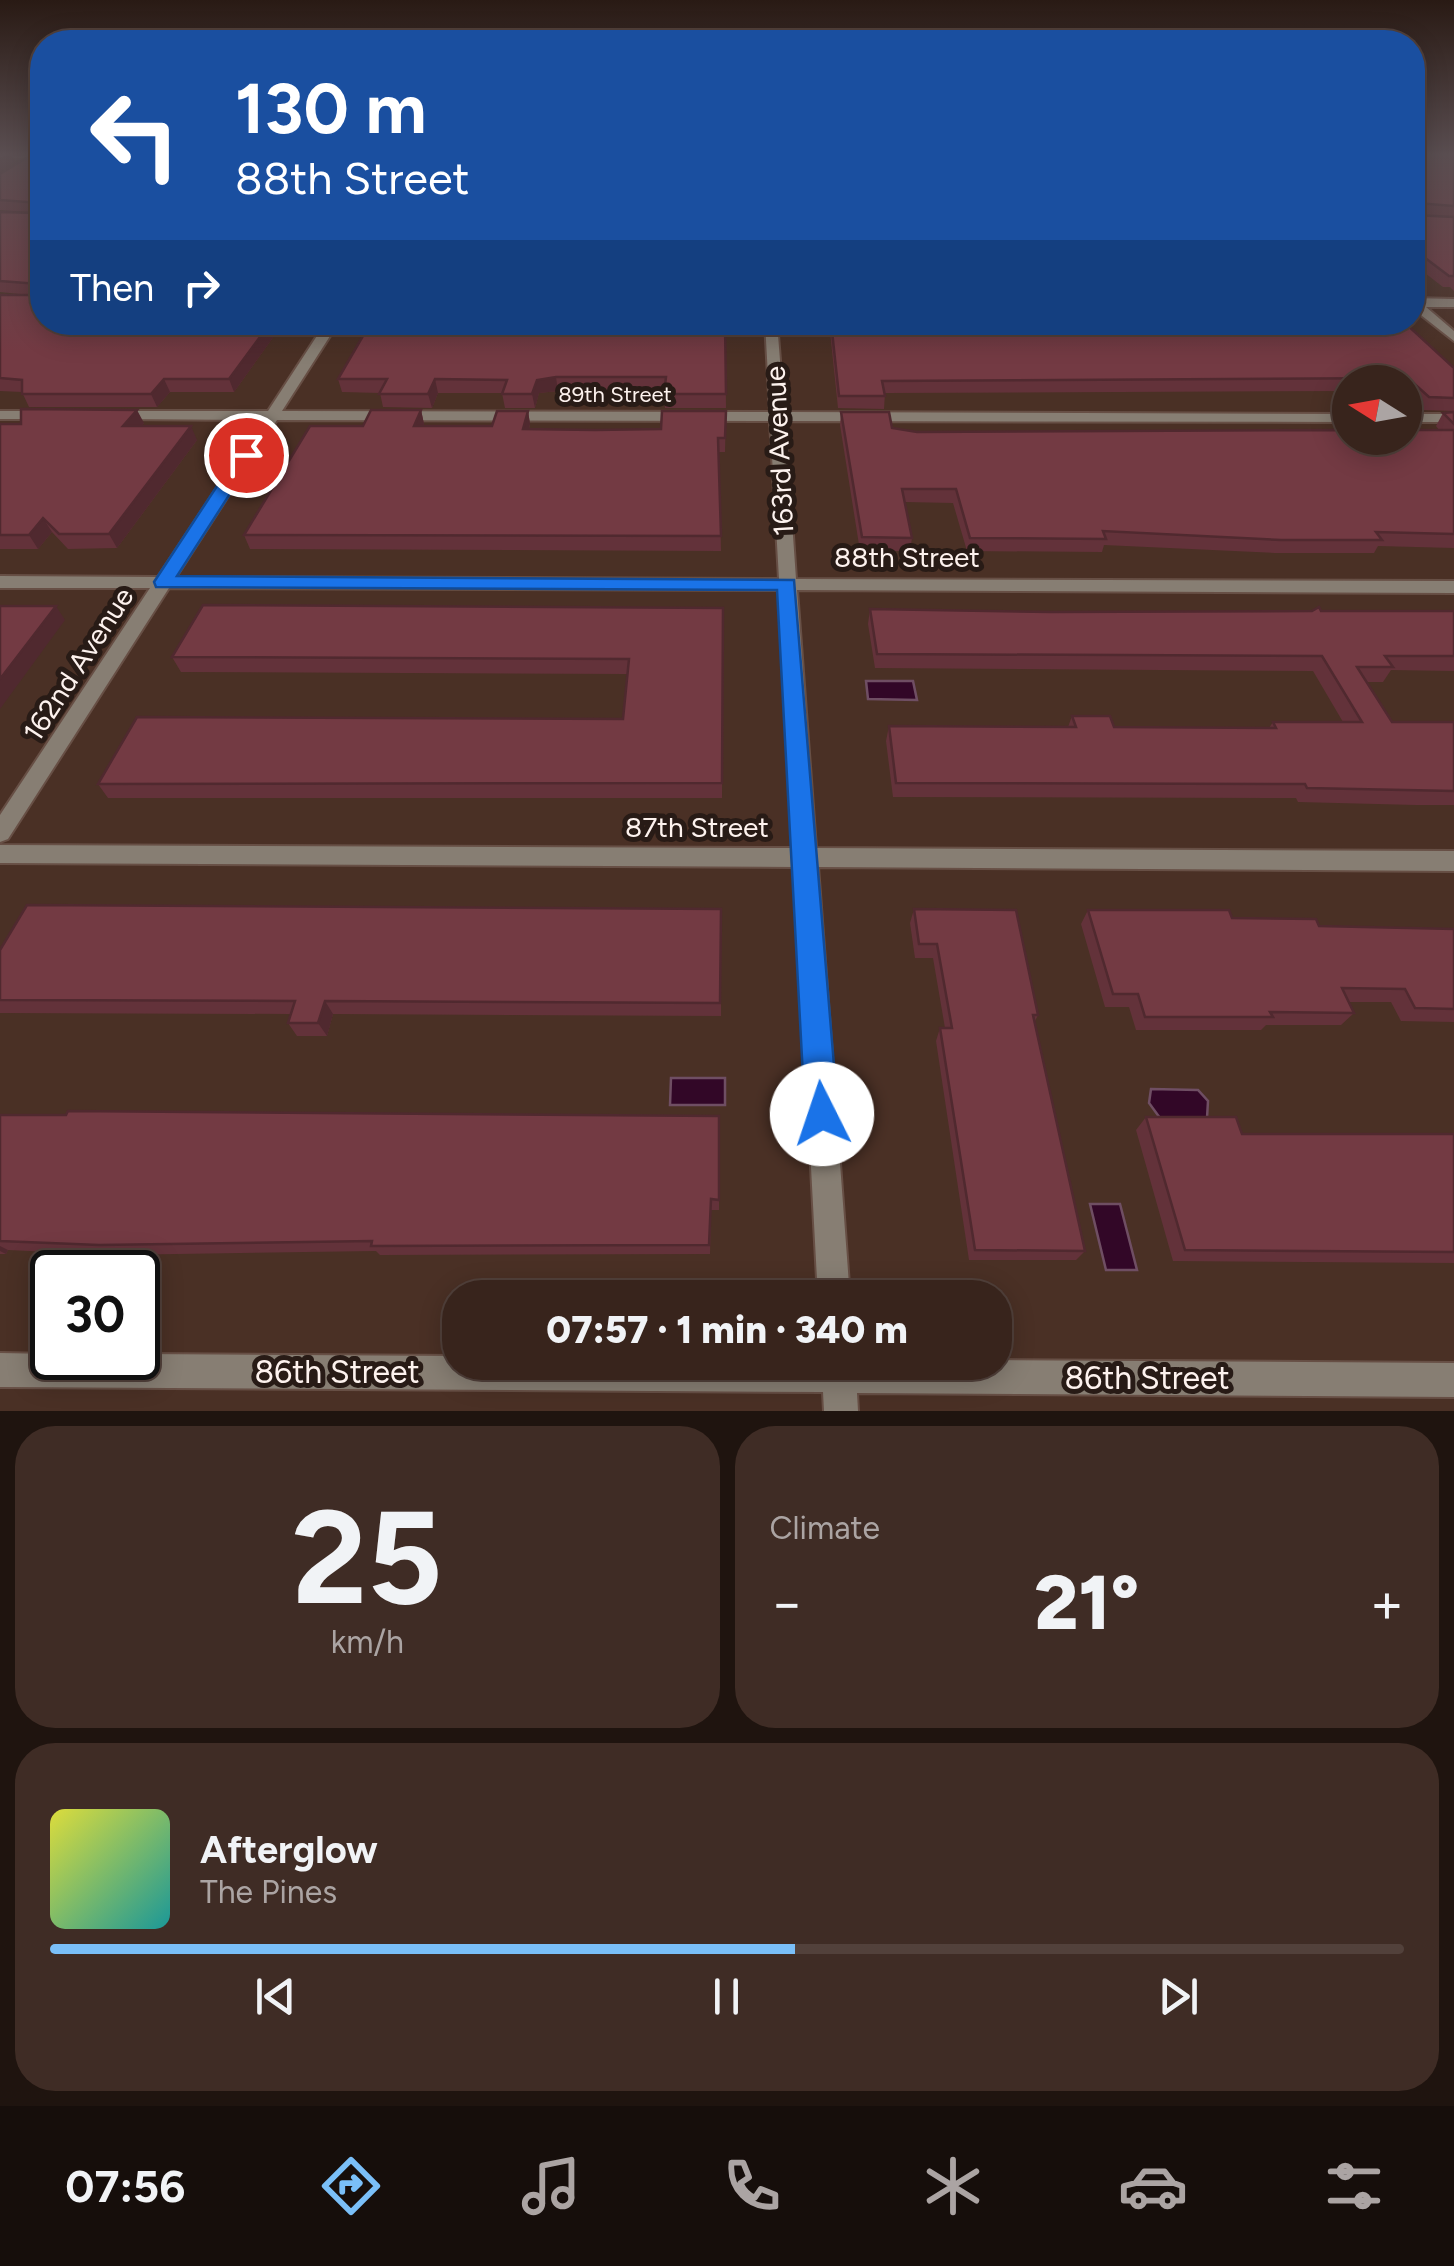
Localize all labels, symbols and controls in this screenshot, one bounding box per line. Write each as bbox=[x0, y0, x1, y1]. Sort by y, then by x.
text: 130 m bbox=[235, 66, 427, 151]
icon: left bbox=[70, 70, 200, 200]
text: 88th Street bbox=[235, 151, 470, 205]
icon: right bbox=[174, 260, 229, 315]
text: Then bbox=[70, 265, 154, 311]
street label: 163rd Avenue bbox=[758, 365, 800, 537]
north arrow bbox=[1332, 365, 1422, 455]
map controls bbox=[1332, 365, 1422, 455]
street label: 89th Street bbox=[558, 381, 672, 408]
pin bbox=[204, 413, 289, 498]
icon: arrive bbox=[219, 428, 274, 483]
street label: 88th Street bbox=[834, 540, 980, 574]
street label: 162nd Avenue bbox=[16, 581, 140, 747]
street label: 87th Street bbox=[625, 810, 769, 844]
position arrow bbox=[770, 1062, 874, 1166]
speed limit sign: 30 bbox=[30, 1250, 160, 1380]
text: 07:57 · 1 min · 340 m bbox=[546, 1307, 908, 1353]
street label: 86th Street bbox=[254, 1353, 420, 1391]
street label: 86th Street bbox=[1064, 1359, 1230, 1397]
text: 25 bbox=[292, 1480, 443, 1636]
text: Climate bbox=[770, 1509, 880, 1547]
text: 21° bbox=[1034, 1558, 1139, 1648]
text: − bbox=[770, 1570, 804, 1636]
text: + bbox=[1370, 1570, 1404, 1636]
text: km/h bbox=[331, 1623, 404, 1661]
text: Afterglow bbox=[200, 1827, 378, 1873]
text: The Pines bbox=[200, 1873, 337, 1911]
icon: previous bbox=[248, 1969, 303, 2024]
icon: pause bbox=[699, 1969, 754, 2024]
icon: next bbox=[1151, 1969, 1206, 2024]
icon: directions bbox=[316, 2151, 386, 2221]
icon: music bbox=[516, 2151, 586, 2221]
icon: phone bbox=[717, 2151, 787, 2221]
icon: climate bbox=[918, 2151, 988, 2221]
icon: car bbox=[1118, 2151, 1188, 2221]
icon: filters bbox=[1319, 2151, 1389, 2221]
text: 07:56 bbox=[65, 2159, 185, 2213]

